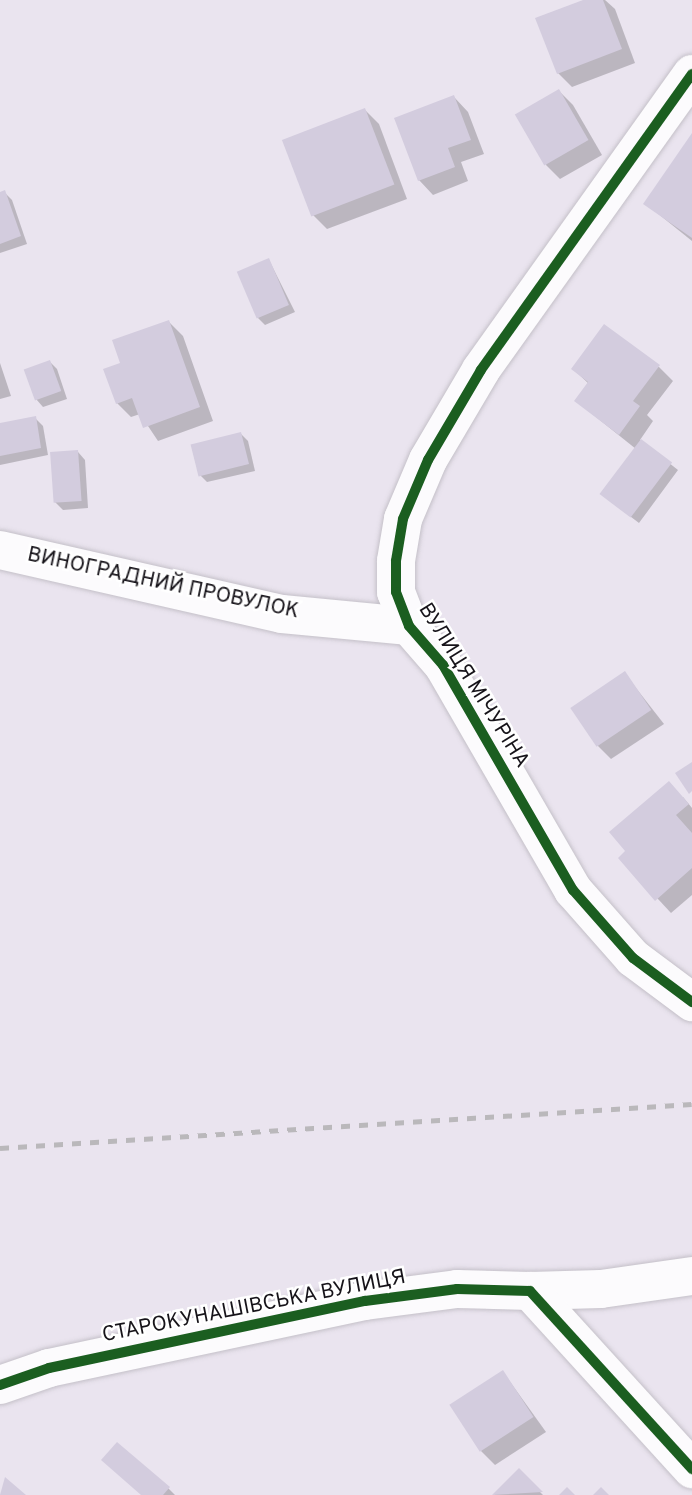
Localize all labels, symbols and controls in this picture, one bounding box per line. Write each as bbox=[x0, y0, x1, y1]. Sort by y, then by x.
street label: ВИНОГРАДНИЙ ПРОВУЛОК bbox=[25, 543, 301, 625]
street label: ВУЛИЦЯ МІЧУРІНА bbox=[412, 599, 534, 773]
street label: СТАРОКУНАШІВСЬКА ВУЛИЦЯ bbox=[100, 1265, 408, 1349]

